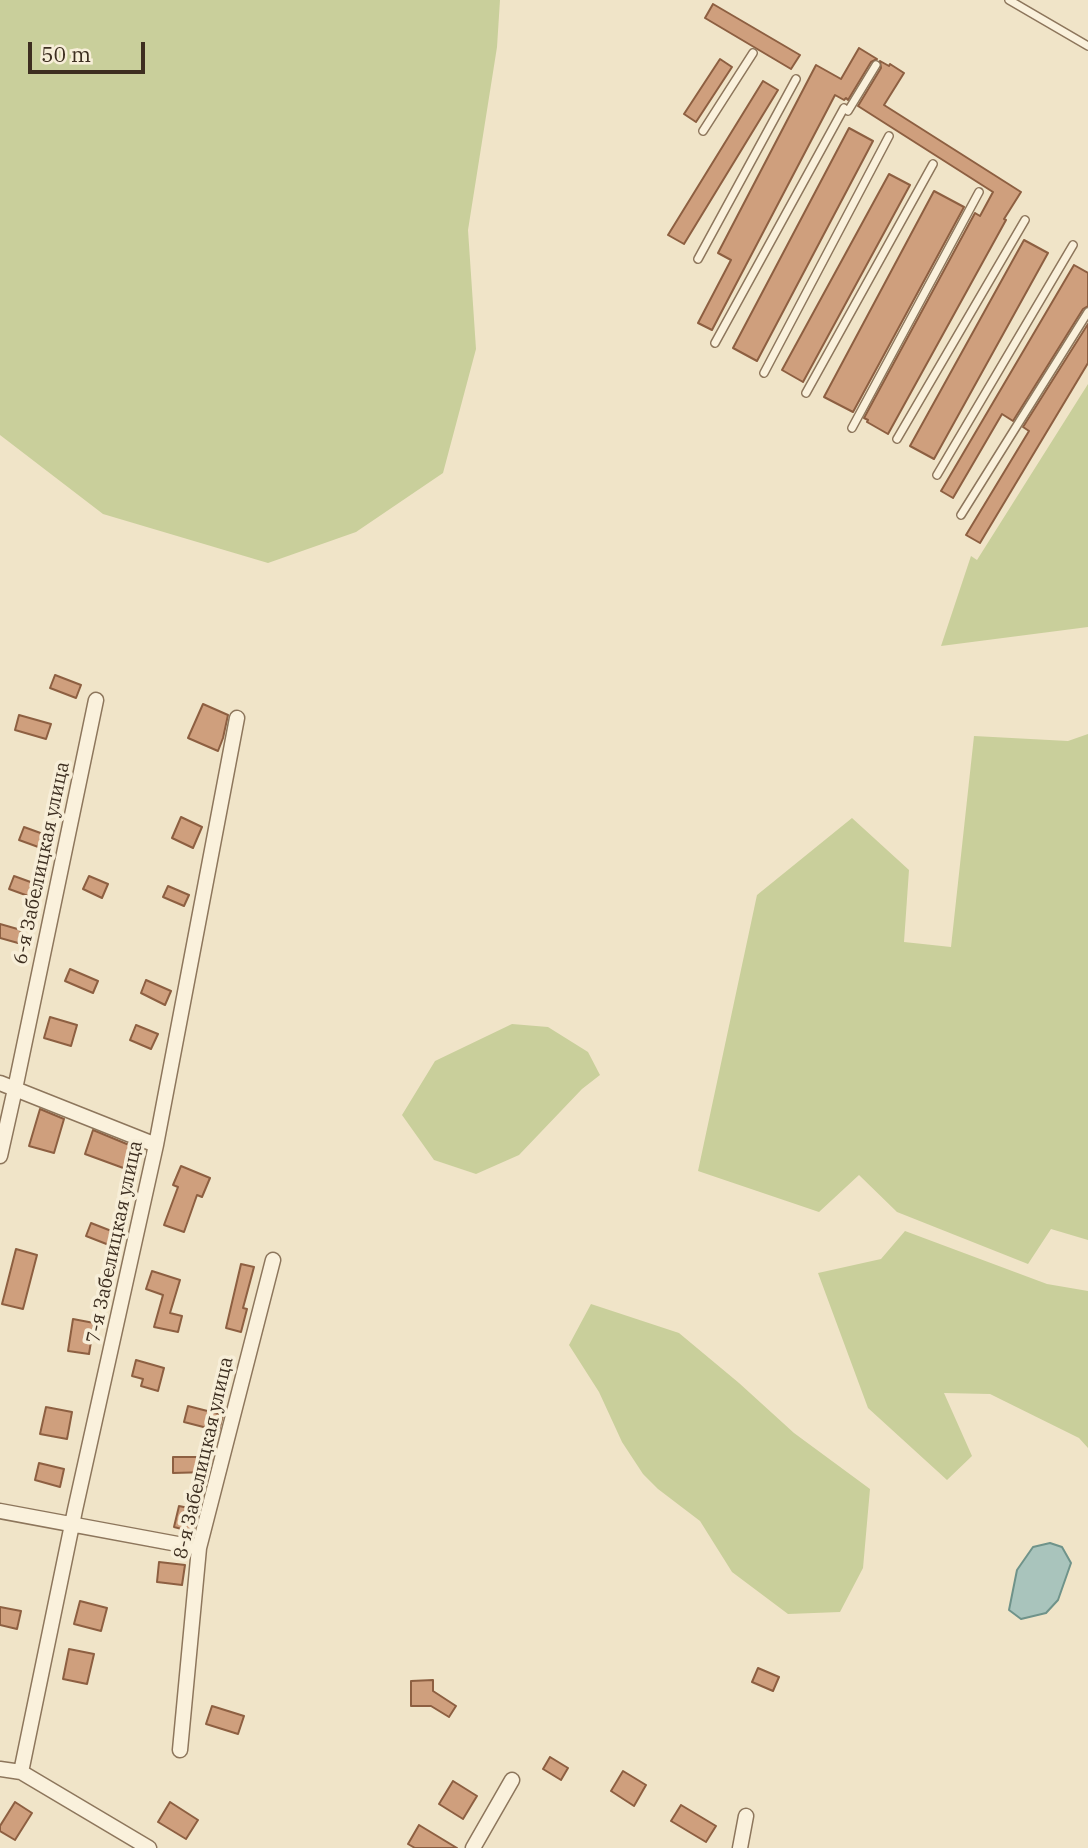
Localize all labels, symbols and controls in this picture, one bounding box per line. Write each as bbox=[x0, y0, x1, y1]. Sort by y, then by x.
scale bar bbox=[32, 28, 149, 72]
text: 50 m bbox=[41, 40, 91, 68]
street label: 6-я Забелицкая улица bbox=[9, 760, 75, 966]
street label: 7-я Забелицкая улица bbox=[82, 1139, 148, 1345]
street label: 8-я Забелицкая улица bbox=[170, 1355, 238, 1561]

